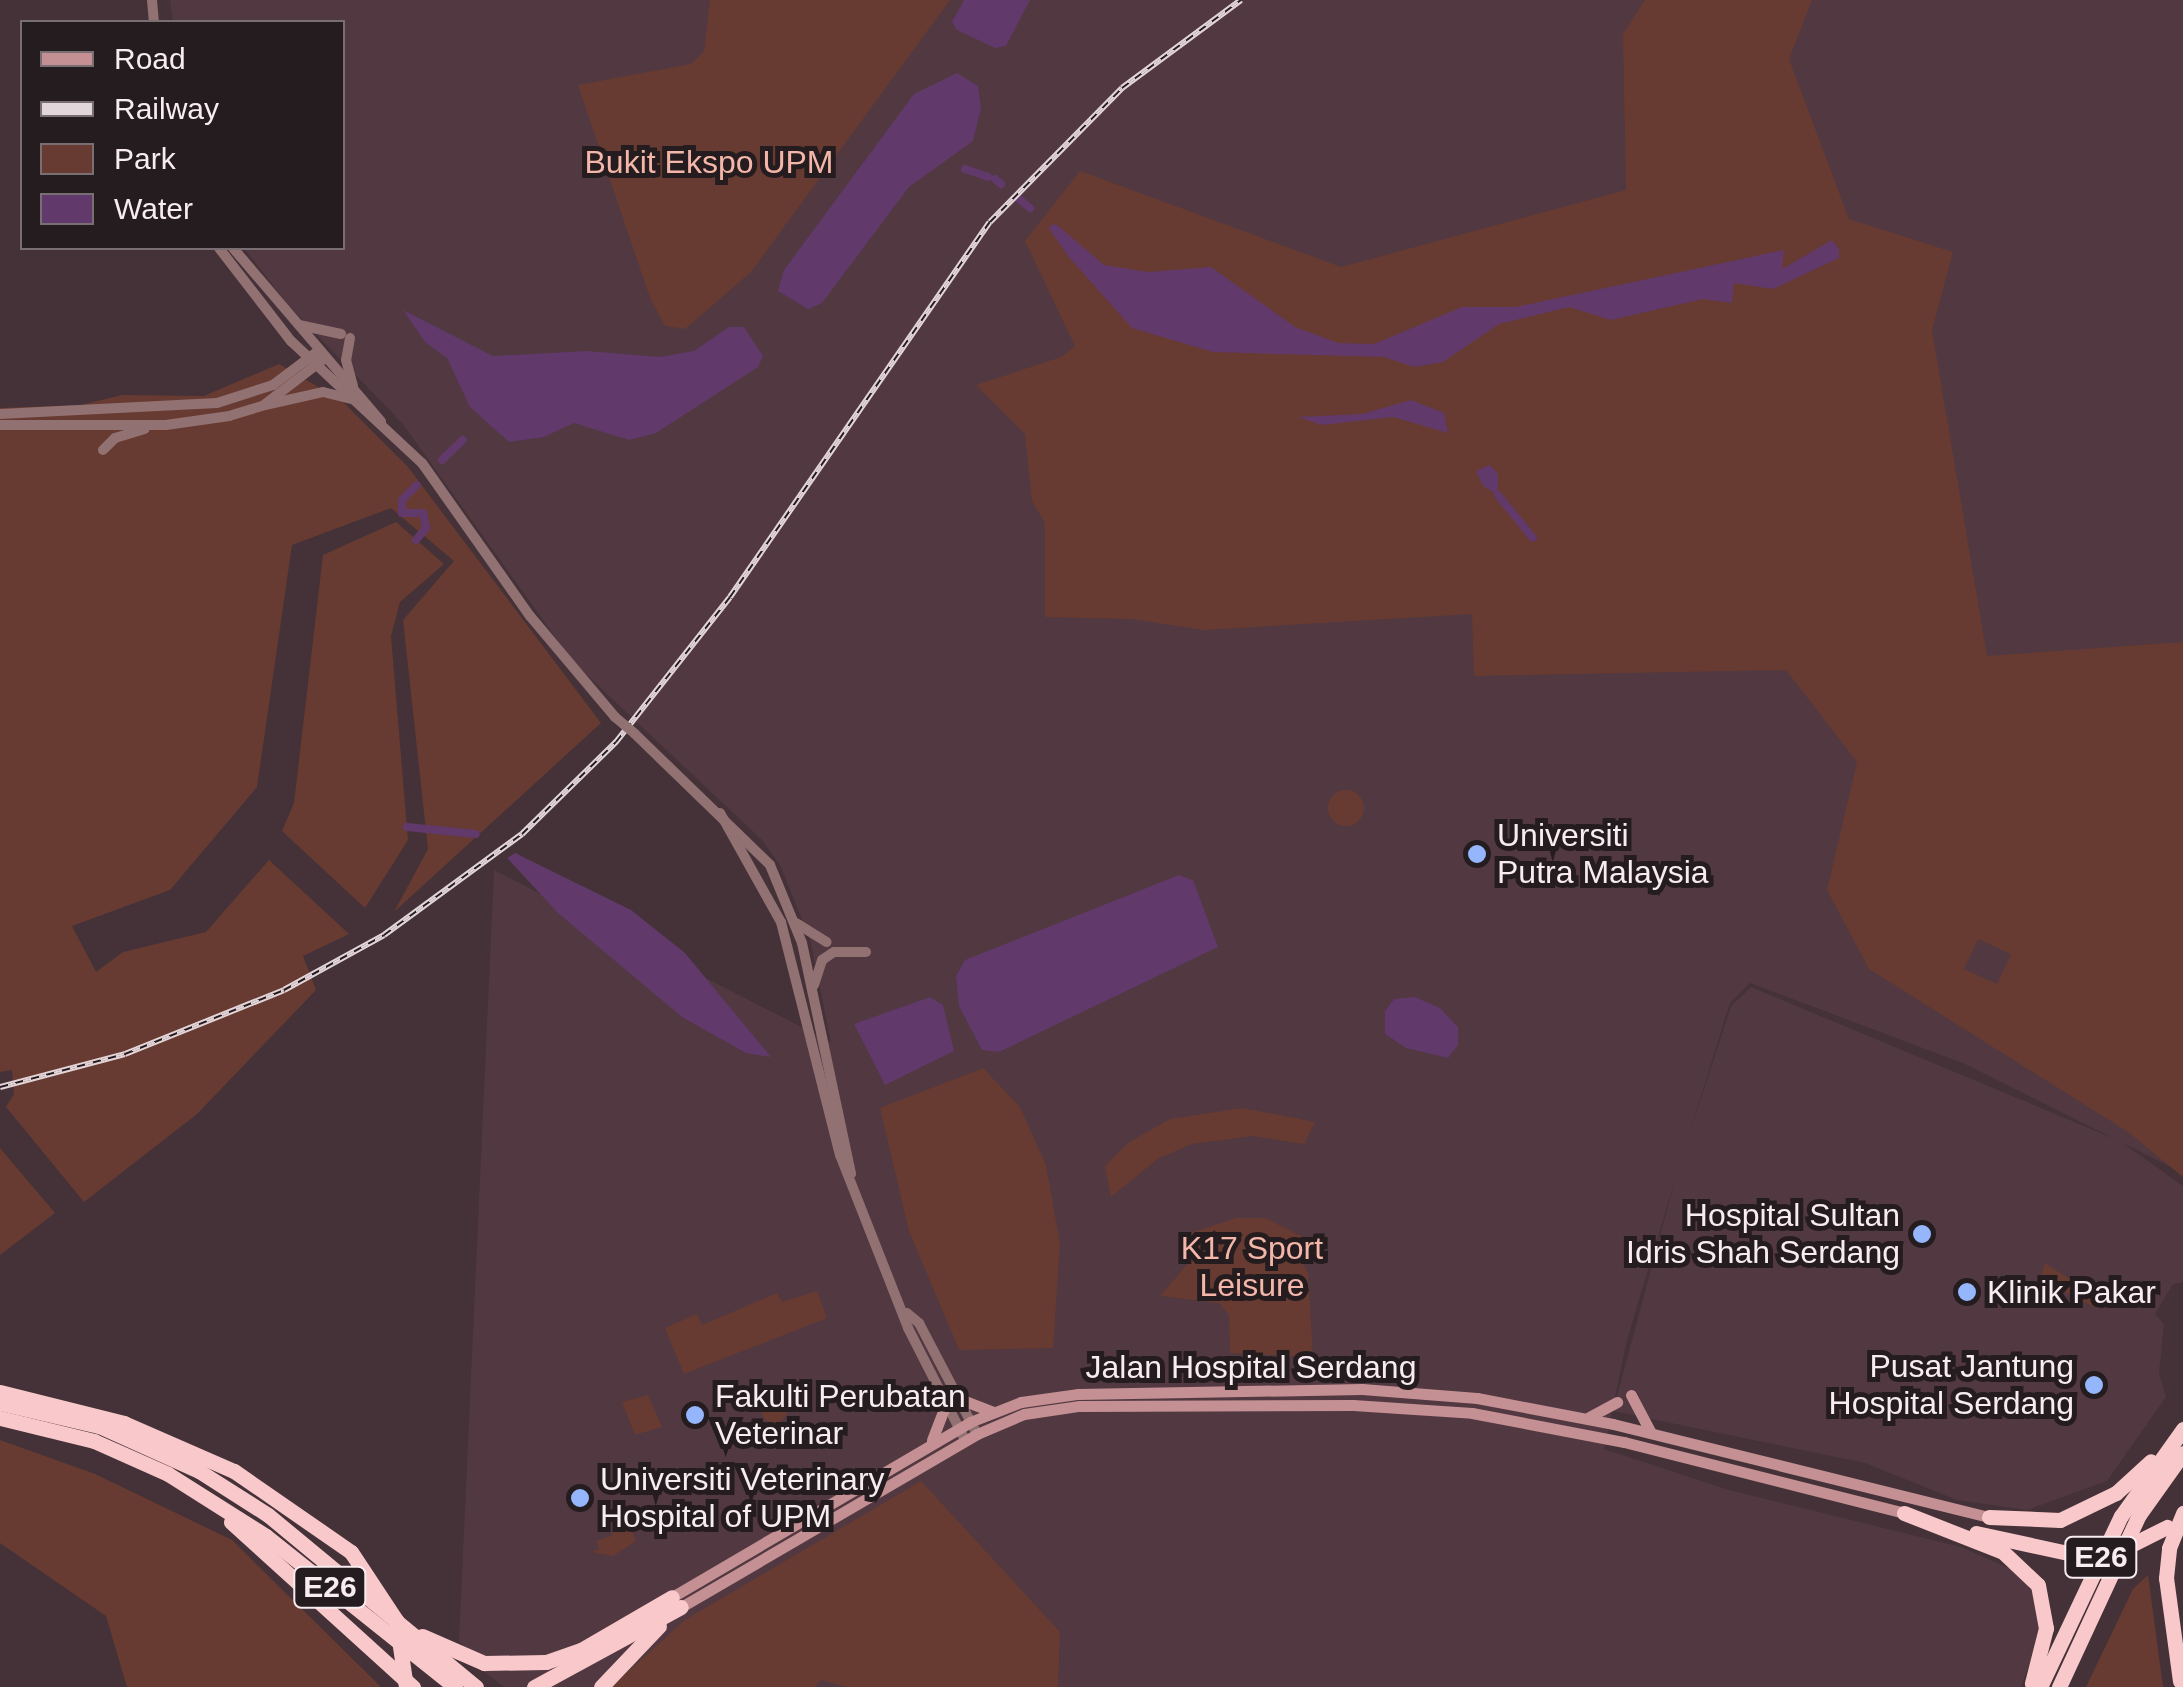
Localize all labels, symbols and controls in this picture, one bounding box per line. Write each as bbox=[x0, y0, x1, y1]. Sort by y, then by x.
legend bbox=[20, 20, 345, 250]
text: Road bbox=[114, 42, 186, 75]
text: Railway bbox=[114, 92, 219, 125]
text: Park bbox=[114, 142, 176, 175]
park label: Bukit Ekspo UPM bbox=[585, 143, 833, 181]
text: Water bbox=[114, 192, 193, 225]
place label: Universiti Putra Malaysia bbox=[1497, 817, 1709, 892]
marker: Universiti Putra Malaysia bbox=[1466, 843, 1488, 865]
place label: Hospital Sultan Idris Shah Serdang bbox=[1626, 1197, 1900, 1272]
marker: Hospital Sultan Idris Shah Serdang bbox=[1909, 1221, 1935, 1247]
park label: K17 Sport Leisure bbox=[1181, 1230, 1323, 1305]
place label: Klinik Pakar bbox=[1987, 1273, 2156, 1311]
marker: Klinik Pakar bbox=[1956, 1281, 1978, 1303]
street label: Jalan Hospital Serdang bbox=[1086, 1348, 1416, 1386]
place label: Pusat Jantung Hospital Serdang bbox=[1829, 1348, 2074, 1423]
marker: Pusat Jantung Hospital Serdang bbox=[2083, 1374, 2105, 1396]
place label: Fakulti Perubatan Veterinar bbox=[715, 1378, 966, 1453]
marker: Fakulti Perubatan Veterinar bbox=[684, 1404, 706, 1426]
place label: Universiti Veterinary Hospital of UPM bbox=[600, 1461, 885, 1536]
marker: Universiti Veterinary Hospital of UPM bbox=[569, 1487, 591, 1509]
road number: E26 bbox=[2064, 1532, 2138, 1582]
road number: E26 bbox=[292, 1562, 368, 1612]

